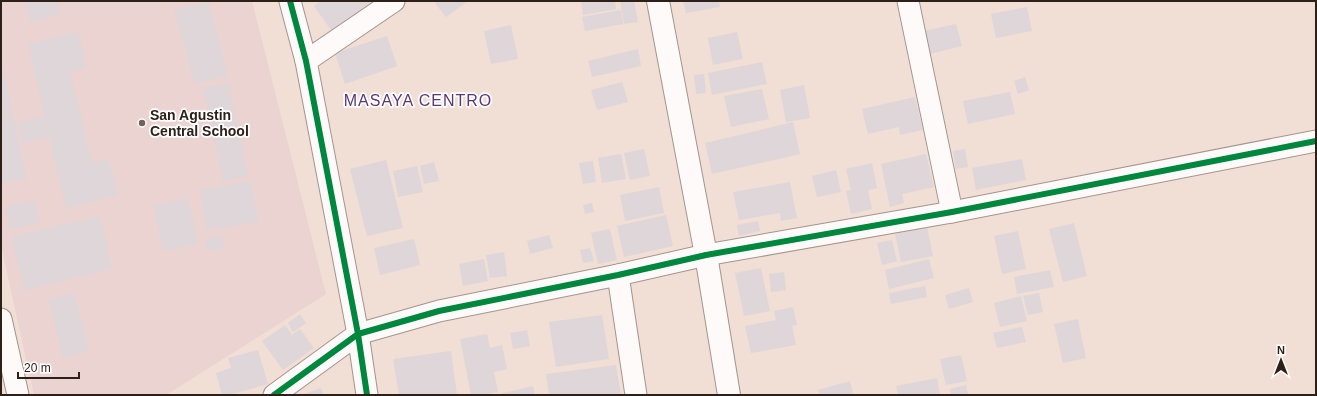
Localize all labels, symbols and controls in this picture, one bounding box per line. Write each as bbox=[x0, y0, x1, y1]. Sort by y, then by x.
district label: MASAYA CENTRO bbox=[344, 92, 492, 109]
place label: San Agustin Central School bbox=[150, 107, 249, 139]
marker: San Agustin Central School bbox=[137, 118, 147, 128]
north arrow bbox=[1261, 340, 1301, 380]
text: N bbox=[1277, 344, 1285, 356]
scale bar bbox=[18, 354, 79, 380]
text: 20 m bbox=[24, 361, 51, 375]

